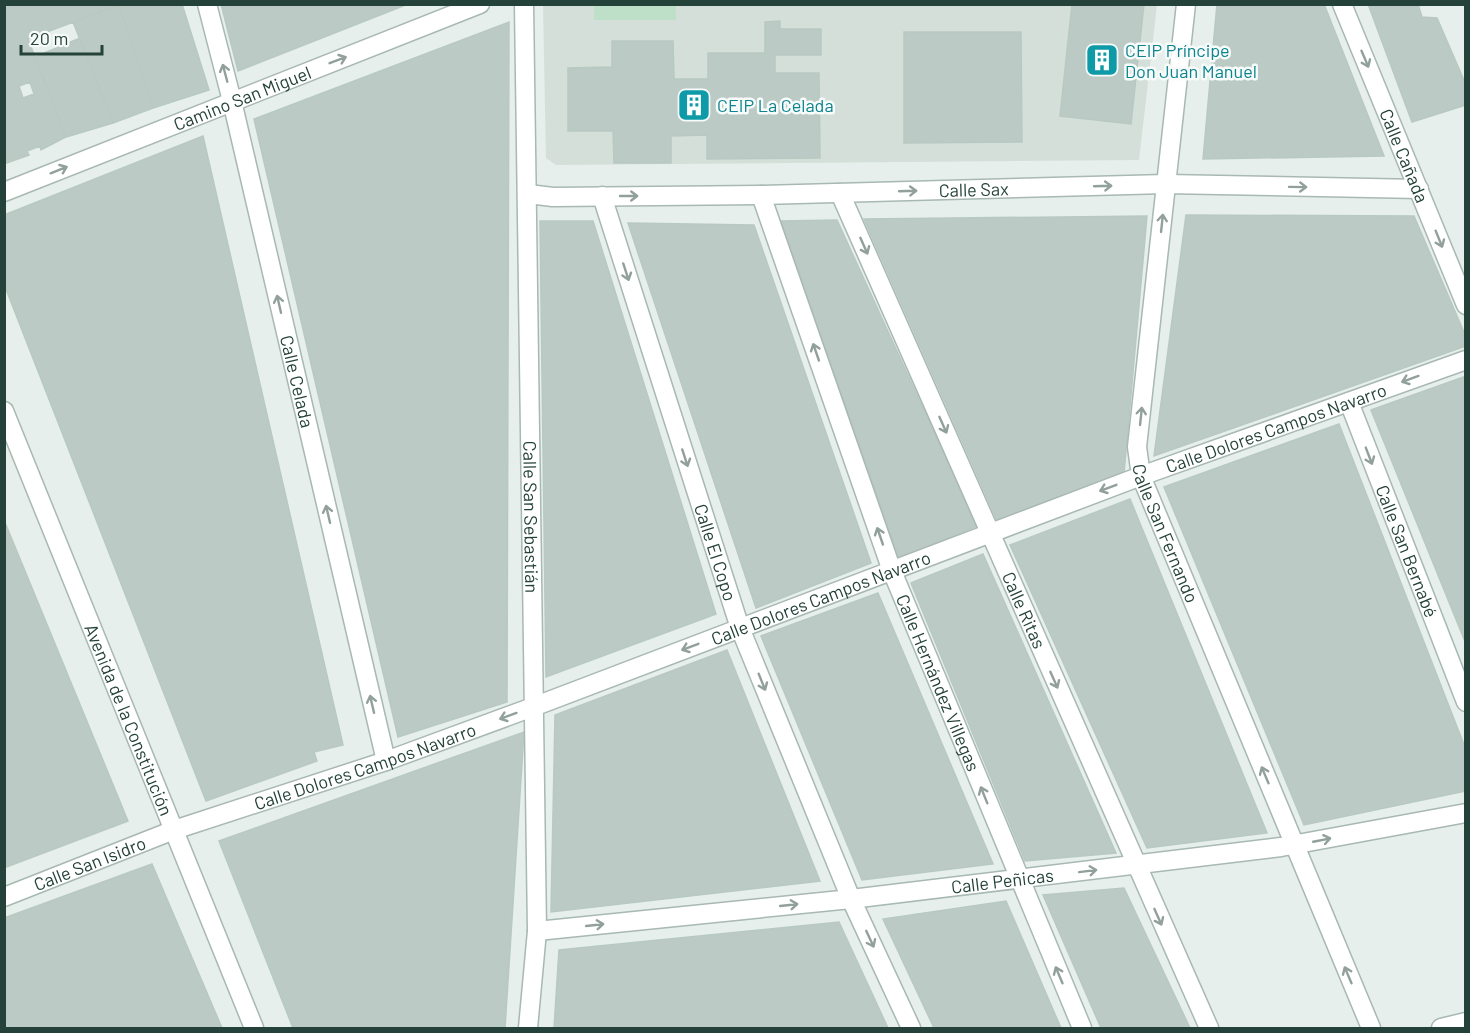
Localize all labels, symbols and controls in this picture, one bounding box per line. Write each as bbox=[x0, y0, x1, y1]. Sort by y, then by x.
scale bar bbox=[21, 18, 102, 56]
text: 20 m bbox=[30, 27, 68, 49]
place label: CEIP Príncipe Don Juan Manuel bbox=[1125, 39, 1257, 82]
building icon: CEIP Príncipe Don Juan Manuel bbox=[1084, 42, 1120, 78]
one-way arrow bbox=[1360, 49, 1371, 67]
one-way arrow bbox=[328, 54, 346, 65]
street label: Camino San Miguel bbox=[170, 61, 314, 135]
one-way arrow bbox=[218, 64, 230, 83]
building icon: CEIP La Celada bbox=[676, 87, 712, 123]
place label: CEIP La Celada bbox=[717, 94, 834, 116]
street label: Calle Cañada bbox=[1375, 105, 1434, 206]
one-way arrow bbox=[49, 164, 68, 175]
street label: Calle Sax bbox=[939, 177, 1009, 201]
one-way arrow bbox=[1092, 180, 1112, 192]
one-way arrow bbox=[1287, 181, 1307, 193]
one-way arrow bbox=[897, 185, 917, 197]
one-way arrow bbox=[618, 190, 638, 202]
one-way arrow bbox=[1157, 213, 1168, 233]
one-way arrow bbox=[1434, 229, 1445, 248]
one-way arrow bbox=[859, 237, 870, 255]
one-way arrow bbox=[621, 262, 632, 281]
one-way arrow bbox=[272, 294, 284, 313]
street label: Calle Celada bbox=[276, 333, 319, 430]
one-way arrow bbox=[809, 343, 820, 361]
one-way arrow bbox=[1402, 375, 1420, 386]
street label: Calle Dolores Campos Navarro bbox=[1163, 378, 1389, 477]
one-way arrow bbox=[1135, 407, 1146, 427]
one-way arrow bbox=[937, 415, 949, 433]
street label: Calle San Sebastián bbox=[519, 441, 543, 593]
one-way arrow bbox=[1364, 447, 1375, 465]
one-way arrow bbox=[680, 448, 691, 467]
street label: Calle San Fernando bbox=[1128, 462, 1204, 606]
street label: Calle San Bernabé bbox=[1371, 482, 1443, 620]
one-way arrow bbox=[1100, 484, 1118, 495]
street label: Calle El Copo bbox=[690, 501, 742, 603]
one-way arrow bbox=[321, 505, 333, 524]
one-way arrow bbox=[874, 527, 885, 546]
street label: Calle Dolores Campos Navarro bbox=[708, 546, 934, 649]
street label: Calle Ritas bbox=[998, 568, 1051, 652]
street label: Calle Hernández Villegas bbox=[892, 591, 985, 774]
street label: Avenida de la Constitución bbox=[80, 620, 178, 819]
one-way arrow bbox=[682, 642, 700, 653]
one-way arrow bbox=[1049, 671, 1061, 689]
one-way arrow bbox=[757, 672, 768, 691]
one-way arrow bbox=[365, 695, 377, 714]
one-way arrow bbox=[499, 712, 518, 723]
street label: Calle Dolores Campos Navarro bbox=[251, 718, 479, 814]
one-way arrow bbox=[1259, 766, 1270, 785]
one-way arrow bbox=[978, 786, 989, 804]
street label: Calle San Isidro bbox=[30, 831, 149, 895]
one-way arrow bbox=[1312, 834, 1332, 845]
street label: Calle Peñicas bbox=[950, 864, 1055, 898]
one-way arrow bbox=[1077, 865, 1097, 876]
one-way arrow bbox=[779, 899, 799, 910]
one-way arrow bbox=[1153, 907, 1164, 925]
one-way arrow bbox=[585, 919, 605, 930]
one-way arrow bbox=[865, 930, 876, 948]
one-way arrow bbox=[1053, 966, 1064, 984]
one-way arrow bbox=[1342, 966, 1353, 984]

